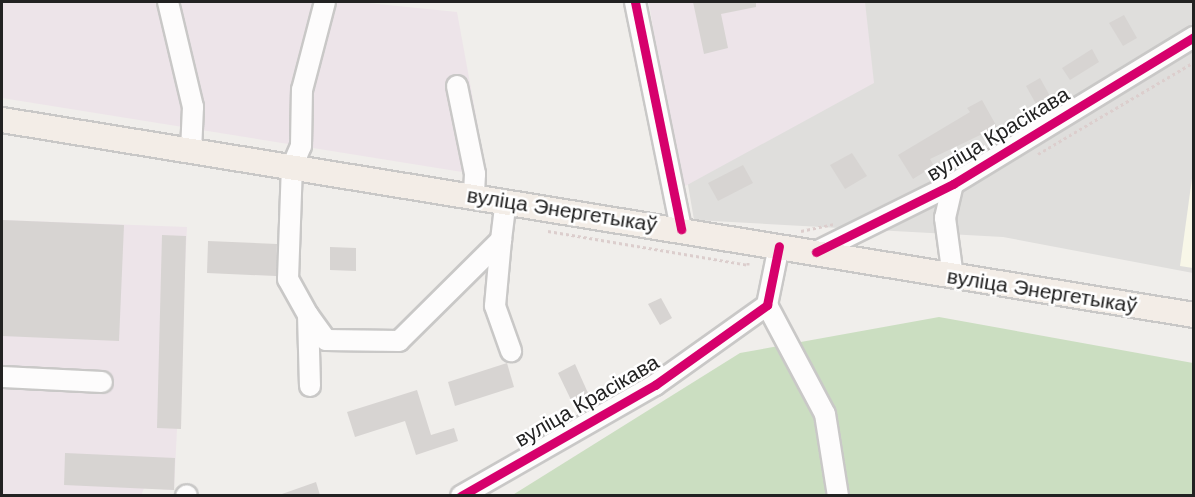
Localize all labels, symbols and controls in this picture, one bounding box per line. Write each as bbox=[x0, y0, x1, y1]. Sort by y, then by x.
street label: вуліца Красікава bbox=[922, 82, 1074, 186]
street label: вуліца Энергетыкаў bbox=[465, 183, 659, 237]
street label: вуліца Энергетыкаў bbox=[945, 264, 1139, 318]
street label: вуліца Красікава bbox=[511, 350, 663, 452]

